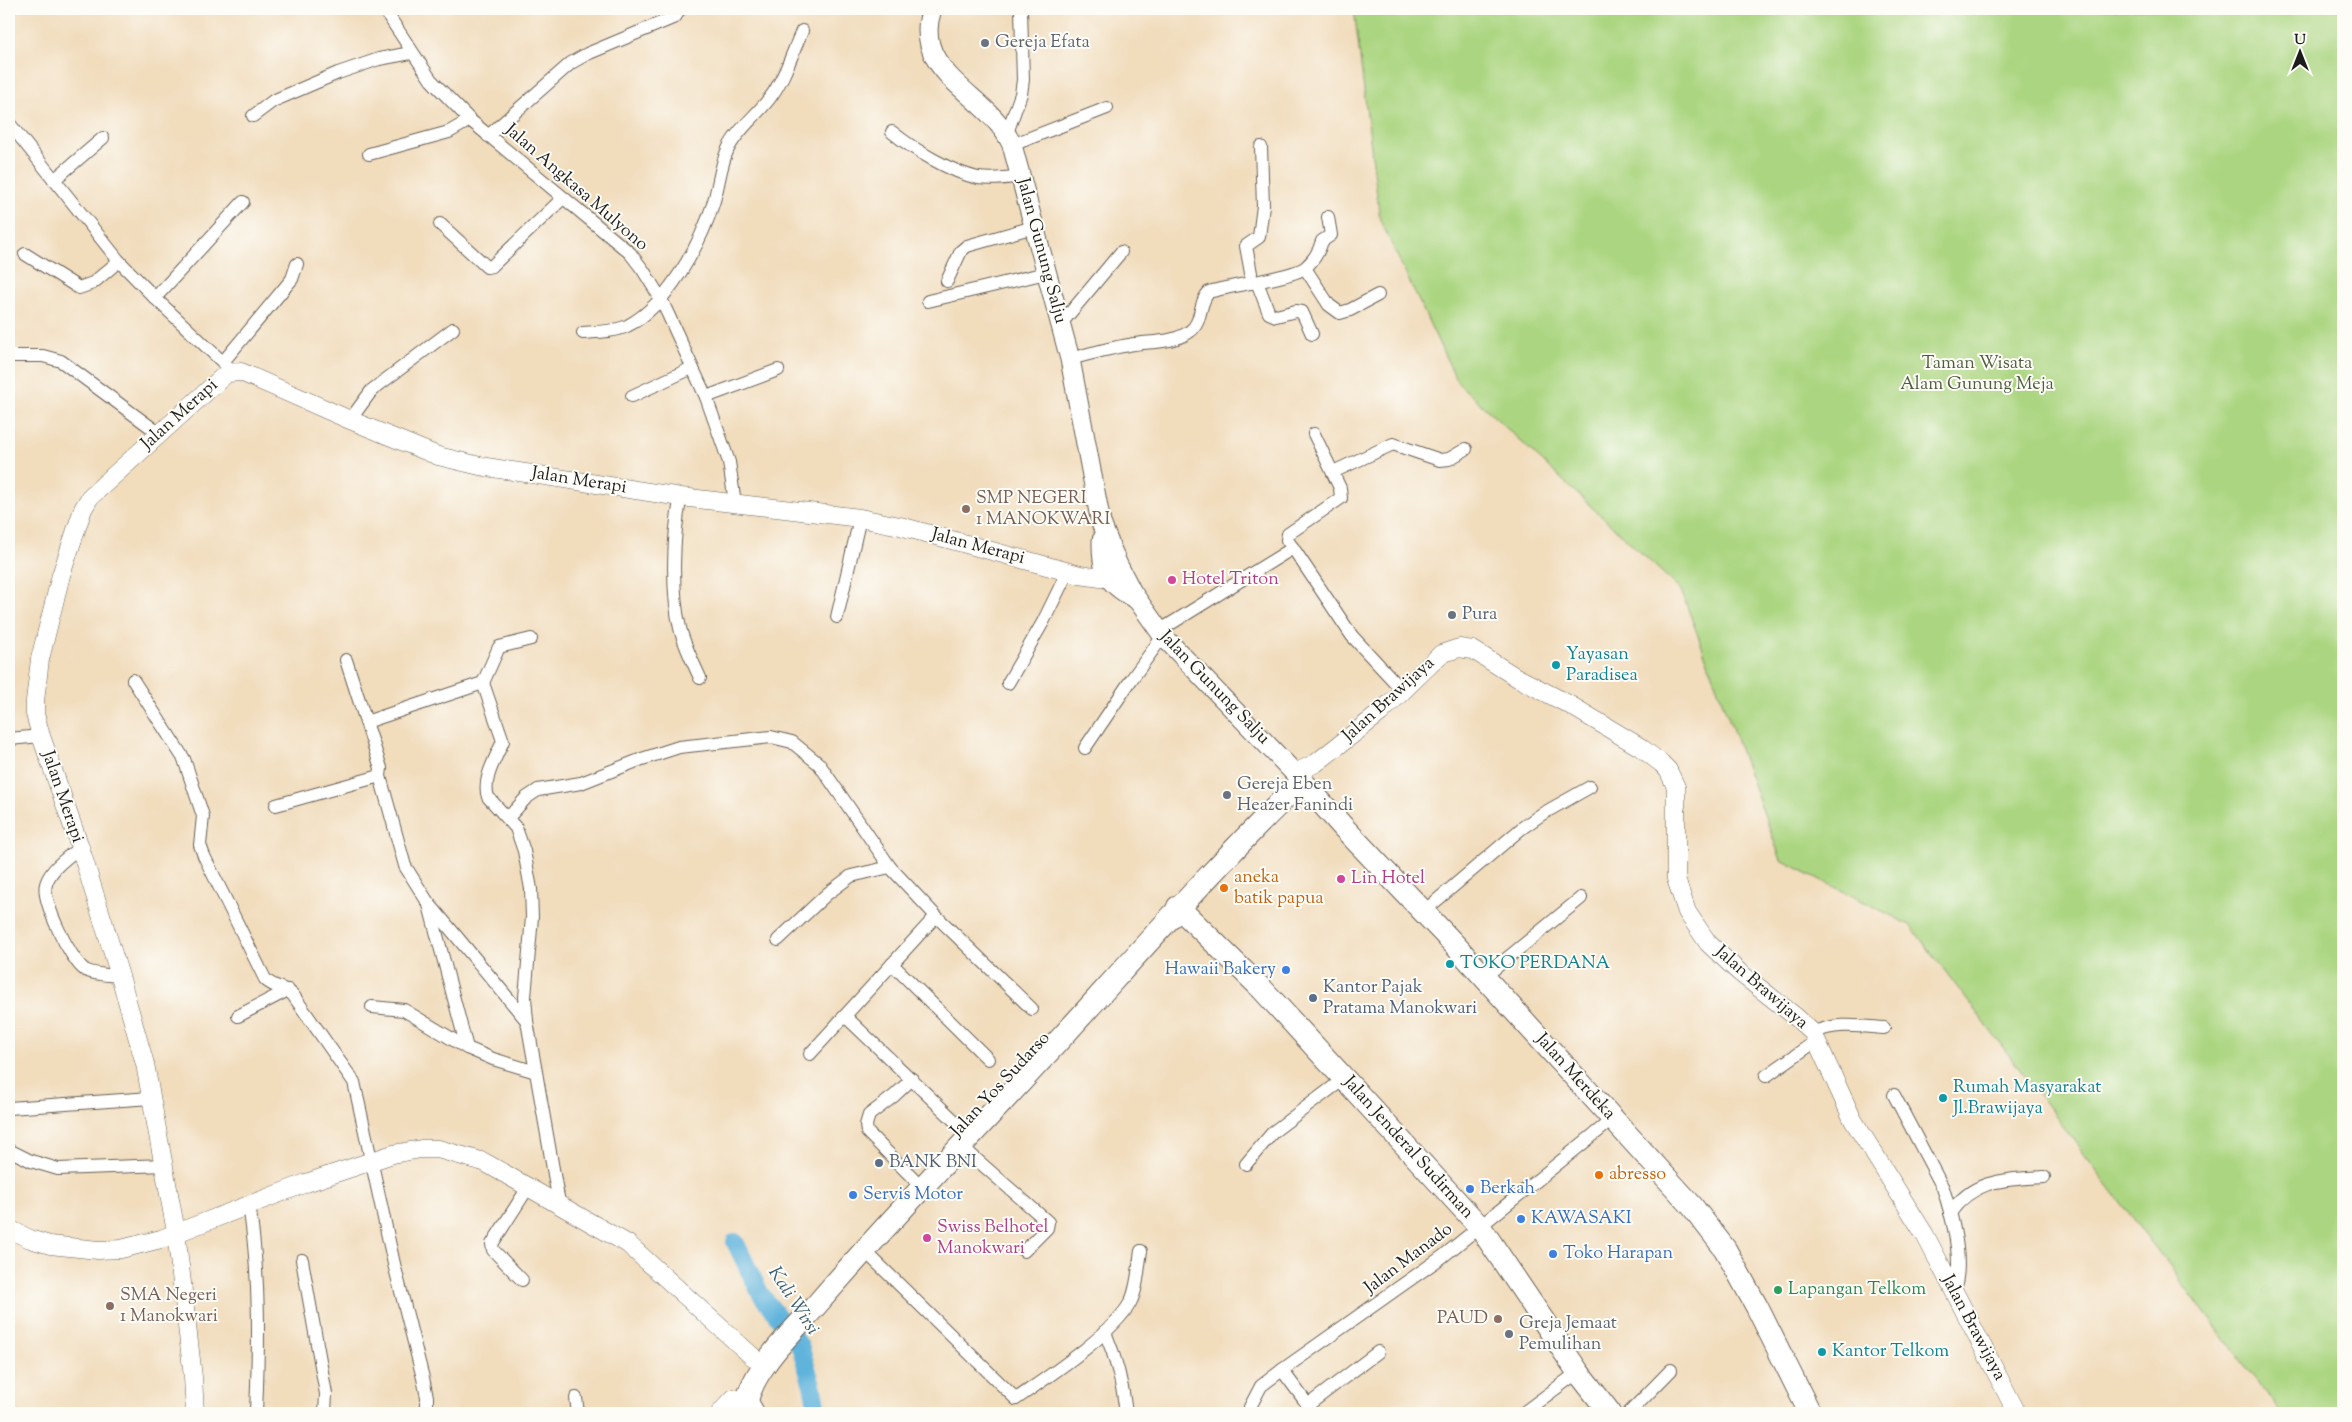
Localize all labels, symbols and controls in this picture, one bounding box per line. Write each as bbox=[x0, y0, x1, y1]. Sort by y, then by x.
north arrow bbox=[2274, 28, 2324, 78]
place label: Gereja Efata bbox=[995, 30, 1090, 56]
text: U bbox=[2294, 31, 2306, 51]
marker: Gereja Efata bbox=[979, 37, 991, 49]
street label: Jalan Angkasa Mulyono bbox=[498, 118, 654, 258]
street label: Jalan Gunung Salju bbox=[1009, 174, 1073, 327]
park label: Taman Wisata Alam Gunung Meja bbox=[1900, 351, 2054, 398]
street label: Jalan Merapi bbox=[135, 373, 224, 457]
street label: Jalan Merapi bbox=[529, 460, 628, 501]
place label: SMP NEGERI 1 MANOKWARI bbox=[976, 486, 1110, 533]
marker: SMP NEGERI 1 MANOKWARI bbox=[960, 503, 972, 515]
street label: Jalan Merapi bbox=[927, 522, 1028, 572]
place label: Hotel Triton bbox=[1182, 567, 1279, 593]
marker: Hotel Triton bbox=[1166, 574, 1178, 586]
place label: Pura bbox=[1462, 602, 1497, 628]
marker: Pura bbox=[1446, 609, 1458, 621]
street label: Jalan Gunung Salju bbox=[1152, 624, 1275, 751]
place label: Yayasan Paradisea bbox=[1566, 642, 1638, 689]
street label: Jalan Brawijaya bbox=[1336, 651, 1441, 749]
marker: Yayasan Paradisea bbox=[1550, 659, 1562, 671]
street label: Jalan Merapi bbox=[34, 746, 90, 847]
place label: Gereja Eben Heazer Fanindi bbox=[1237, 772, 1353, 819]
marker: Gereja Eben Heazer Fanindi bbox=[1221, 789, 1233, 801]
place label: aneka batik papua bbox=[1234, 865, 1324, 912]
place label: Lin Hotel bbox=[1351, 866, 1425, 892]
marker: Lin Hotel bbox=[1335, 873, 1347, 885]
marker: aneka batik papua bbox=[1218, 882, 1230, 894]
street label: Jalan Brawijaya bbox=[1708, 939, 1813, 1036]
place label: TOKO PERDANA bbox=[1460, 951, 1610, 977]
place label: Hawaii Bakery bbox=[1165, 957, 1276, 983]
marker: TOKO PERDANA bbox=[1444, 958, 1456, 970]
marker: Hawaii Bakery bbox=[1280, 964, 1292, 976]
place label: Kantor Pajak Pratama Manokwari bbox=[1323, 975, 1477, 1022]
marker: Kantor Pajak Pratama Manokwari bbox=[1307, 992, 1319, 1004]
street label: Jalan Yos Sudarso bbox=[944, 1026, 1057, 1144]
street label: Jalan Merdeka bbox=[1528, 1027, 1621, 1126]
street label: Jalan Jenderal Sudirman bbox=[1336, 1070, 1480, 1226]
place label: Rumah Masyarakat Jl.Brawijaya bbox=[1952, 1075, 2101, 1122]
marker: Rumah Masyarakat Jl.Brawijaya bbox=[1937, 1092, 1949, 1104]
place label: BANK BNI bbox=[889, 1150, 977, 1176]
marker: BANK BNI bbox=[873, 1157, 885, 1169]
place label: abresso bbox=[1609, 1162, 1666, 1188]
marker: abresso bbox=[1593, 1169, 1605, 1181]
place label: Berkah bbox=[1480, 1176, 1535, 1202]
place label: Servis Motor bbox=[863, 1182, 963, 1208]
marker: Berkah bbox=[1464, 1183, 1476, 1195]
marker: Servis Motor bbox=[847, 1189, 859, 1201]
place label: KAWASAKI bbox=[1531, 1206, 1632, 1232]
marker: KAWASAKI bbox=[1515, 1213, 1527, 1225]
place label: Swiss Belhotel Manokwari bbox=[937, 1215, 1049, 1262]
street label: Jalan Manado bbox=[1359, 1217, 1459, 1301]
marker: Swiss Belhotel Manokwari bbox=[921, 1232, 933, 1244]
place label: Toko Harapan bbox=[1563, 1241, 1673, 1267]
marker: Toko Harapan bbox=[1547, 1248, 1559, 1260]
water label: Kali Wirsi bbox=[761, 1261, 825, 1341]
street label: Jalan Brawijaya bbox=[1934, 1270, 2012, 1385]
place label: Lapangan Telkom bbox=[1788, 1277, 1926, 1303]
place label: SMA Negeri 1 Manokwari bbox=[120, 1283, 218, 1330]
marker: Lapangan Telkom bbox=[1772, 1284, 1784, 1296]
marker: SMA Negeri 1 Manokwari bbox=[104, 1300, 116, 1312]
place label: PAUD bbox=[1437, 1306, 1488, 1332]
place label: Greja Jemaat Pemulihan bbox=[1519, 1311, 1617, 1358]
marker: PAUD bbox=[1492, 1313, 1504, 1325]
marker: Greja Jemaat Pemulihan bbox=[1503, 1328, 1515, 1340]
place label: Kantor Telkom bbox=[1832, 1339, 1949, 1365]
marker: Kantor Telkom bbox=[1816, 1346, 1828, 1358]

